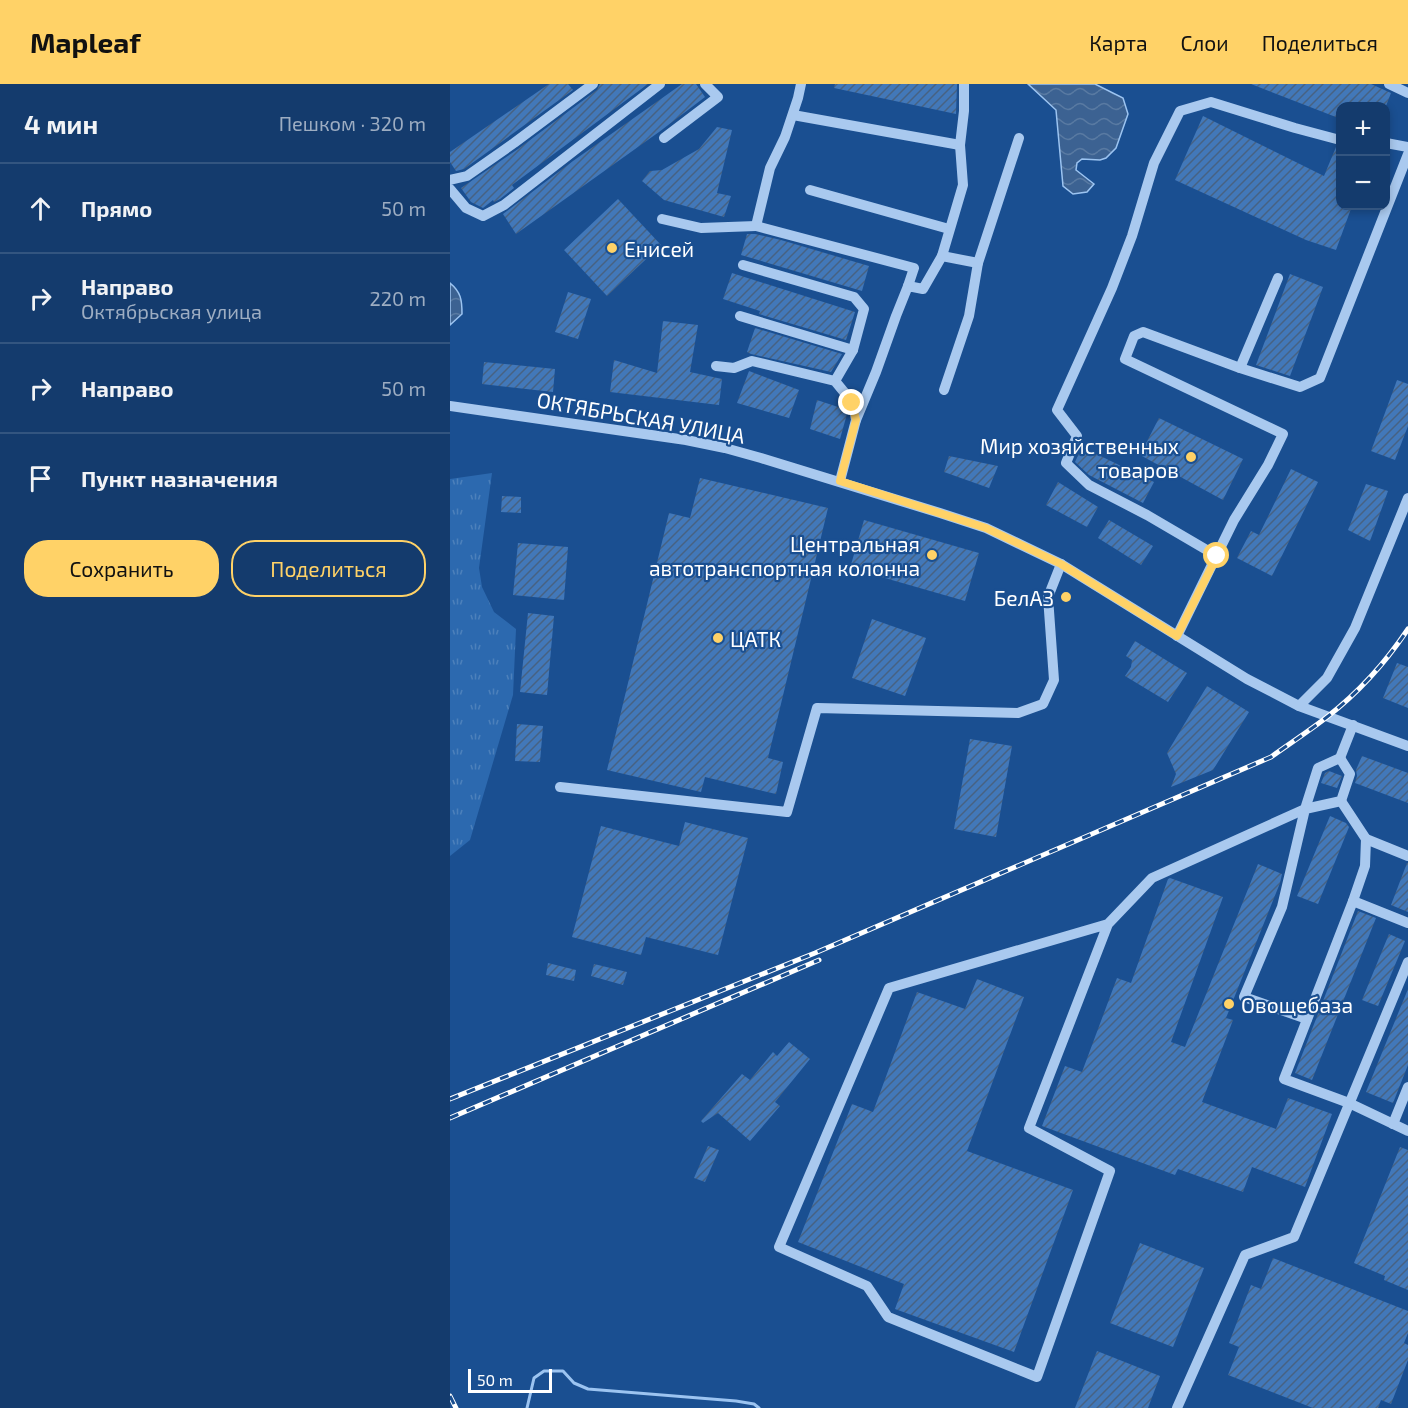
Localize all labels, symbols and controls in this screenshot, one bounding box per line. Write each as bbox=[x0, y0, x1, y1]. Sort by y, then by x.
text: Mapleaf bbox=[30, 25, 141, 59]
text: Карта bbox=[1089, 30, 1148, 55]
text: Слои bbox=[1181, 30, 1229, 55]
text: Поделиться bbox=[1262, 30, 1378, 55]
map controls bbox=[1336, 102, 1390, 210]
button: + bbox=[1336, 102, 1390, 156]
text: 4 мин bbox=[24, 108, 98, 139]
text: Пешком · 320 m bbox=[279, 111, 426, 135]
button: − bbox=[1336, 156, 1390, 210]
icon: ahead bbox=[24, 192, 57, 225]
text: Прямо bbox=[81, 195, 152, 221]
text: 50 m bbox=[381, 196, 426, 220]
place label: Енисей bbox=[624, 236, 694, 261]
marker: Енисей bbox=[605, 241, 619, 255]
text: Направо bbox=[81, 273, 174, 299]
icon: right bbox=[24, 282, 57, 315]
text: 220 m bbox=[369, 286, 426, 310]
text: Октябрьская улица bbox=[81, 299, 262, 323]
icon: right bbox=[24, 372, 57, 405]
text: Направо bbox=[81, 375, 174, 401]
text: 50 m bbox=[381, 376, 426, 400]
street label: ОКТЯБРЬСКАЯ УЛИЦА bbox=[535, 386, 747, 448]
route end bbox=[838, 389, 864, 415]
place label: Мир хозяйственных товаров bbox=[980, 433, 1179, 482]
marker: Мир хозяйственных товаров bbox=[1184, 450, 1198, 464]
icon: arrive bbox=[24, 462, 57, 495]
text: Пункт назначения bbox=[81, 465, 278, 491]
place label: Центральная автотранспортная колонна bbox=[649, 531, 920, 580]
button: Сохранить bbox=[24, 540, 219, 597]
button: Поделиться bbox=[231, 540, 426, 597]
route start bbox=[1203, 542, 1229, 568]
marker: Центральная автотранспортная колонна bbox=[925, 548, 939, 562]
place label: БелАЗ bbox=[994, 585, 1054, 610]
marker: БелАЗ bbox=[1059, 590, 1073, 604]
place label: ЦАТК bbox=[730, 626, 781, 651]
marker: ЦАТК bbox=[711, 631, 725, 645]
place label: Овощебаза bbox=[1241, 992, 1353, 1017]
marker: Овощебаза bbox=[1222, 997, 1236, 1011]
scale bar bbox=[468, 1366, 552, 1394]
text: 50 m bbox=[477, 1370, 513, 1389]

